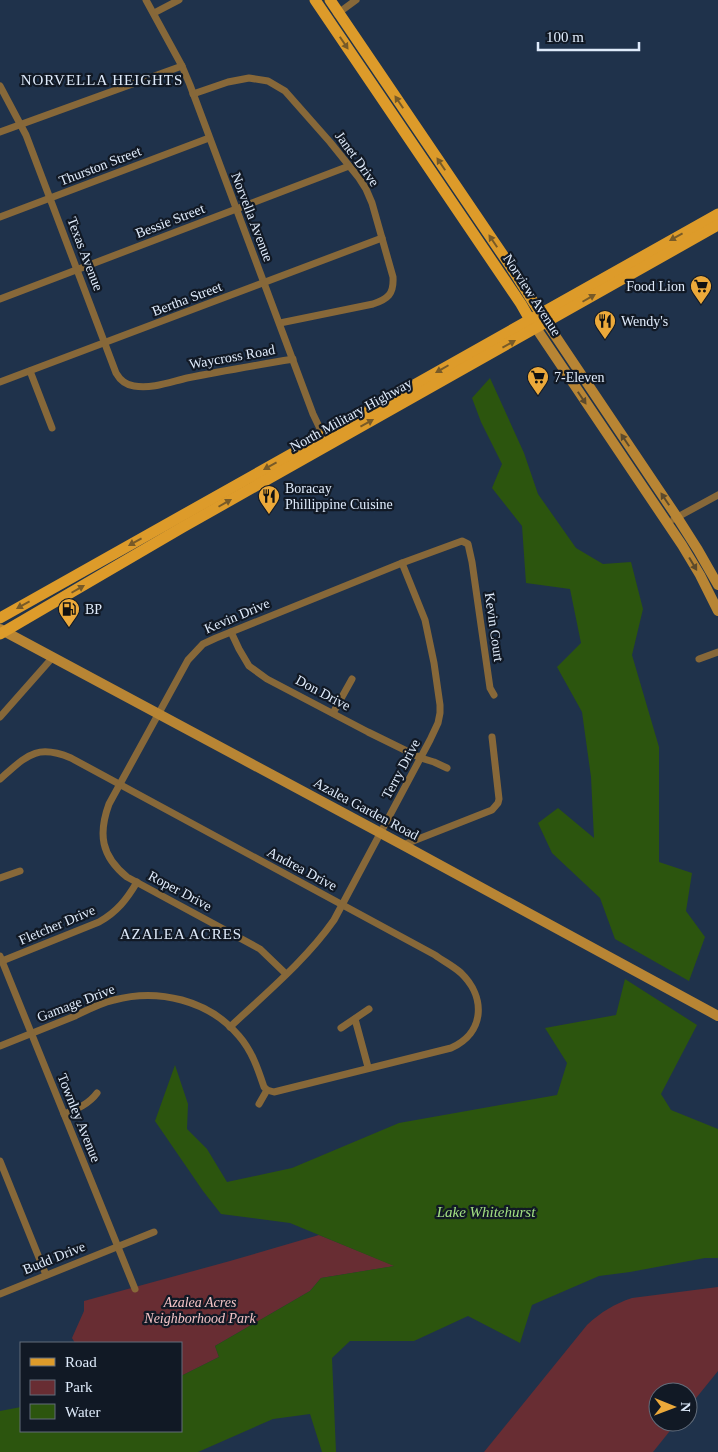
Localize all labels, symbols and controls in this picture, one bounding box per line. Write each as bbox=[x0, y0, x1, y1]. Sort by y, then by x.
scale bar bbox=[538, 20, 639, 52]
text: 100 m bbox=[546, 29, 584, 45]
one-way arrow bbox=[339, 37, 349, 50]
district label: NORVELLA HEIGHTS bbox=[21, 72, 183, 88]
one-way arrow bbox=[394, 96, 404, 109]
street label: Janet Drive bbox=[332, 129, 382, 189]
street label: Thurston Street bbox=[57, 143, 143, 189]
one-way arrow bbox=[436, 157, 445, 171]
street label: Norvella Avenue bbox=[228, 170, 276, 264]
street label: Bessie Street bbox=[133, 201, 207, 241]
street label: Texas Avenue bbox=[64, 215, 106, 293]
one-way arrow bbox=[669, 233, 682, 242]
one-way arrow bbox=[488, 234, 498, 248]
street label: Norview Avenue bbox=[500, 251, 564, 339]
supermarket icon: Food Lion bbox=[689, 274, 713, 305]
street label: Bertha Street bbox=[150, 279, 224, 319]
place label: Food Lion bbox=[626, 279, 685, 294]
one-way arrow bbox=[582, 294, 595, 303]
restaurant icon: Wendy's bbox=[593, 309, 617, 340]
place label: Wendy's bbox=[621, 314, 668, 329]
one-way arrow bbox=[502, 339, 515, 348]
street label: Waycross Road bbox=[188, 342, 276, 372]
one-way arrow bbox=[436, 365, 449, 374]
supermarket icon: 7-Eleven bbox=[526, 365, 550, 396]
place label: 7-Eleven bbox=[554, 370, 605, 385]
street label: North Military Highway bbox=[288, 375, 414, 455]
one-way arrow bbox=[577, 391, 587, 405]
one-way arrow bbox=[360, 419, 374, 427]
one-way arrow bbox=[620, 434, 630, 447]
one-way arrow bbox=[262, 462, 277, 470]
place label: Boracay Phillippine Cuisine bbox=[285, 481, 393, 512]
restaurant icon: Boracay Phillippine Cuisine bbox=[257, 484, 281, 515]
one-way arrow bbox=[660, 492, 669, 506]
one-way arrow bbox=[218, 499, 233, 507]
one-way arrow bbox=[128, 537, 142, 546]
one-way arrow bbox=[689, 557, 698, 570]
one-way arrow bbox=[71, 584, 84, 593]
street label: Kevin Court bbox=[482, 591, 506, 663]
street label: Kevin Drive bbox=[202, 595, 272, 637]
fuel station icon: BP bbox=[57, 597, 81, 628]
one-way arrow bbox=[16, 601, 31, 609]
place label: BP bbox=[85, 602, 102, 617]
street label: Don Drive bbox=[293, 672, 353, 714]
street label: Terry Drive bbox=[379, 737, 423, 801]
street label: Azalea Garden Road bbox=[311, 775, 421, 843]
street label: Andrea Drive bbox=[265, 844, 339, 894]
street label: Roper Drive bbox=[146, 868, 214, 914]
street label: Fletcher Drive bbox=[17, 902, 97, 948]
district label: AZALEA ACRES bbox=[120, 926, 242, 942]
street label: Gamage Drive bbox=[35, 981, 117, 1025]
street label: Townley Avenue bbox=[54, 1072, 104, 1164]
water label: Lake Whitehurst bbox=[436, 1204, 536, 1220]
street label: Budd Drive bbox=[21, 1239, 87, 1277]
park label: Azalea Acres Neighborhood Park bbox=[143, 1295, 256, 1326]
legend bbox=[20, 1342, 182, 1432]
text: Road bbox=[65, 1354, 97, 1370]
text: Park bbox=[65, 1379, 93, 1395]
north arrow bbox=[648, 1382, 698, 1432]
text: N bbox=[678, 1402, 693, 1412]
text: Water bbox=[65, 1404, 100, 1420]

